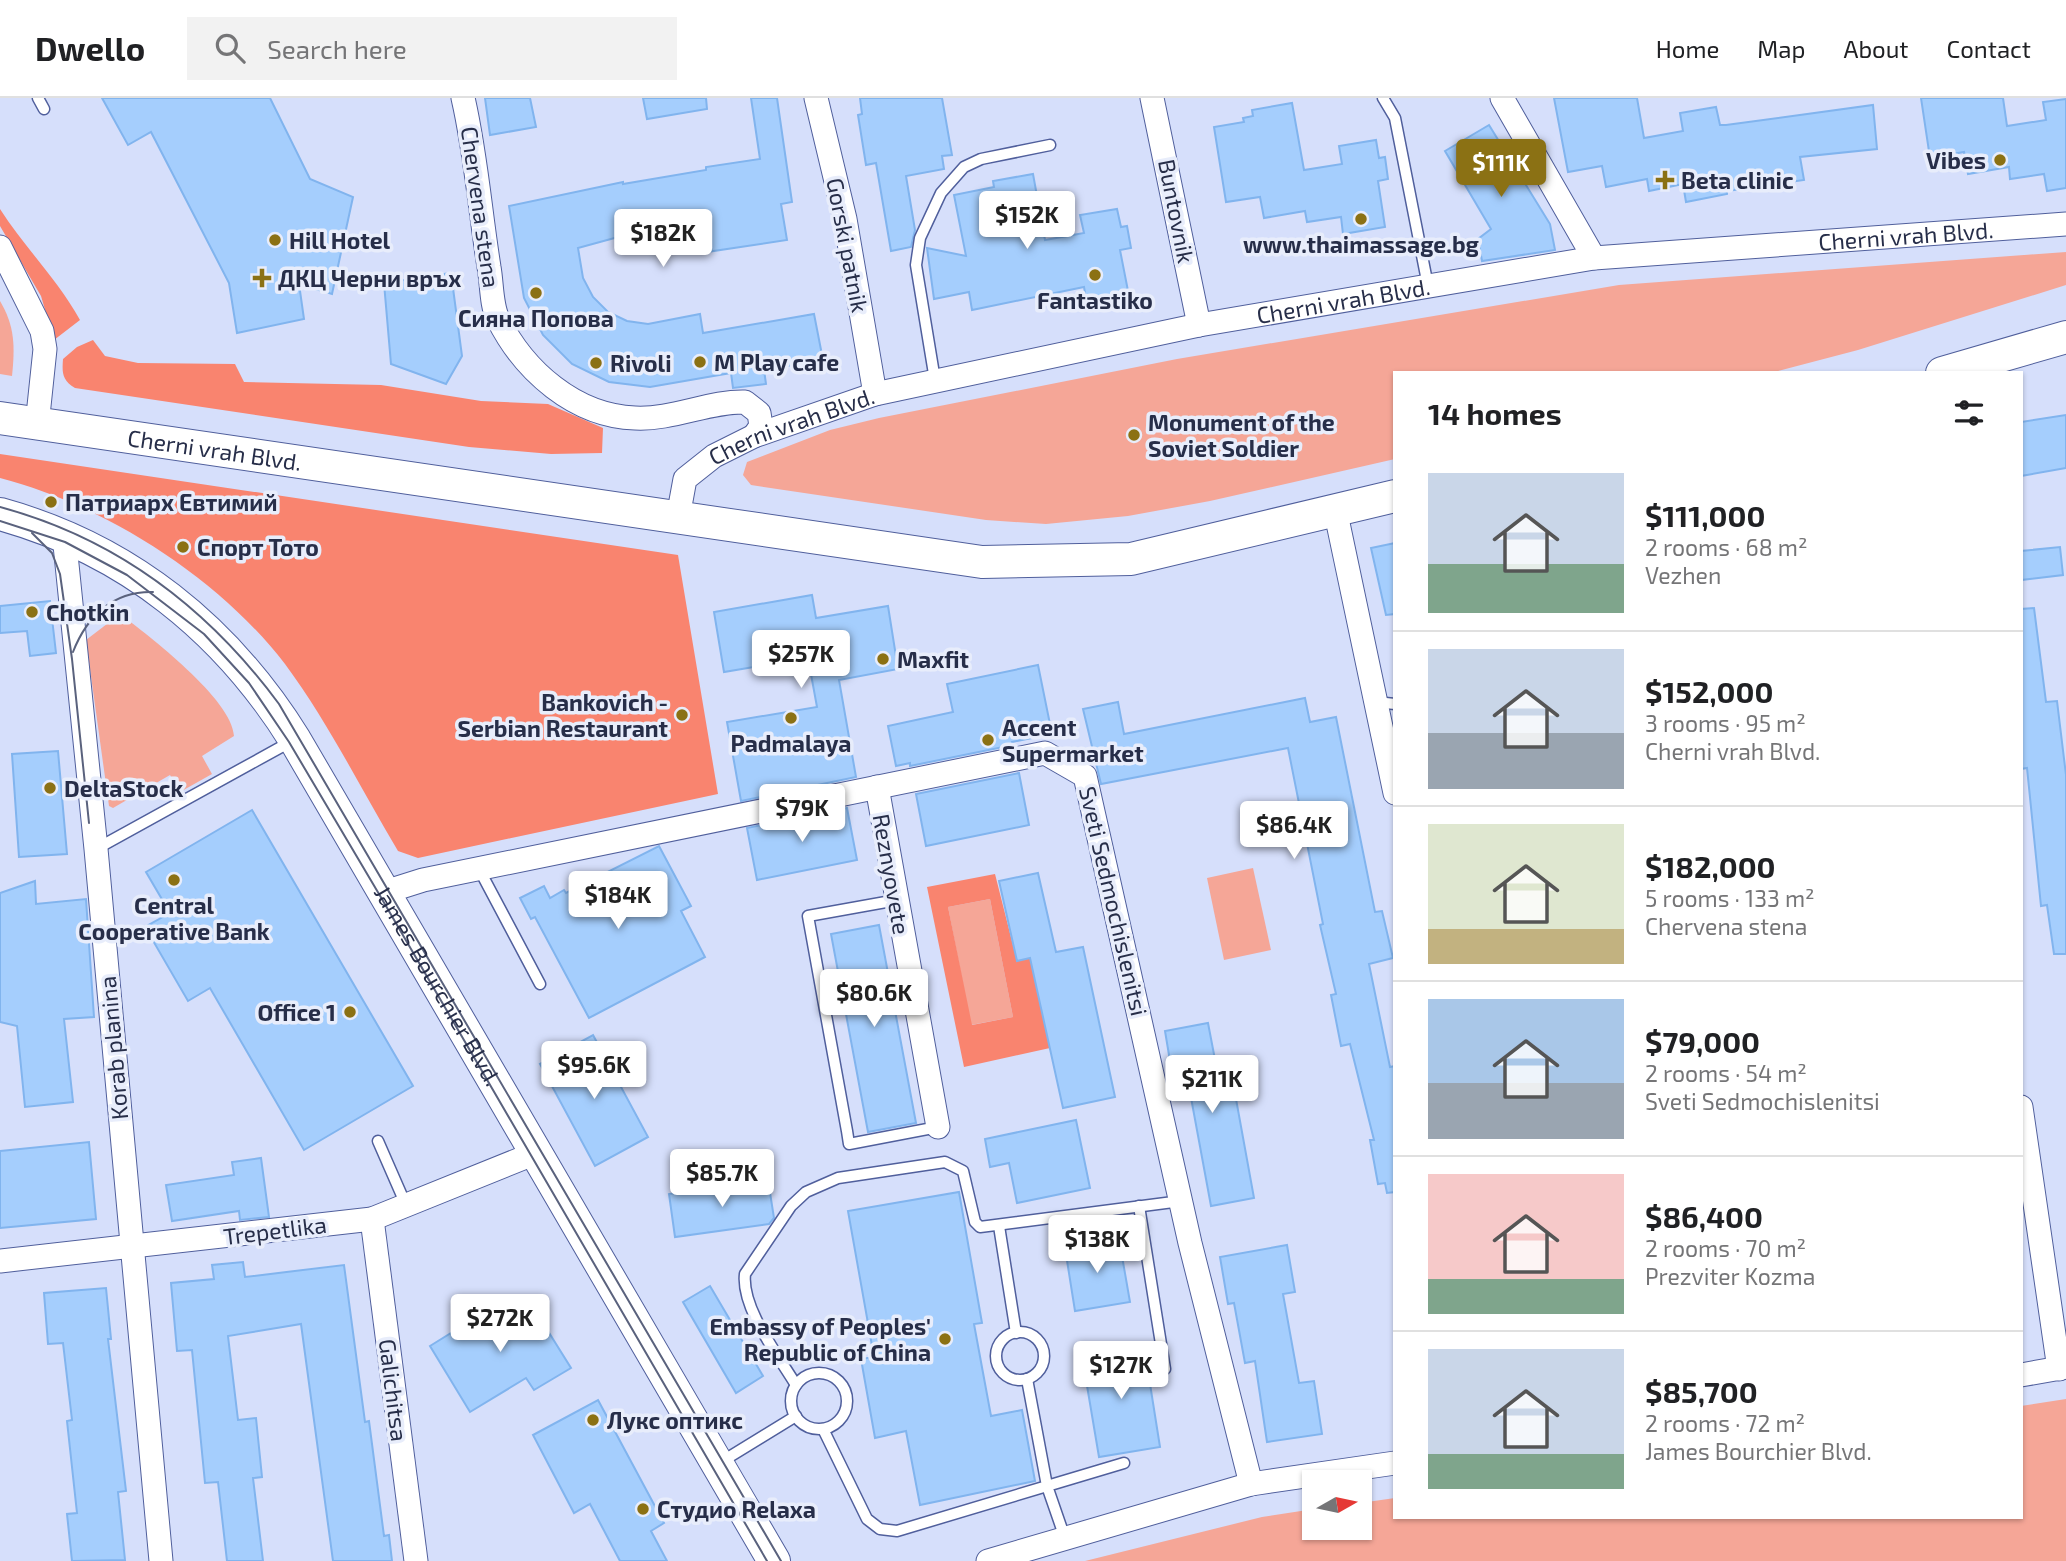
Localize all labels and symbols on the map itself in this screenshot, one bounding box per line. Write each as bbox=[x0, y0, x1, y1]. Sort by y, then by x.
street label: Chervena stena bbox=[456, 125, 506, 289]
pin: $111K bbox=[1452, 140, 1550, 199]
place label: Vibes bbox=[1926, 146, 1986, 174]
marker: Vibes bbox=[1992, 152, 2008, 168]
street label: Buntovnik bbox=[1153, 157, 1201, 266]
place label: Beta clinic bbox=[1681, 166, 1794, 194]
marker: Beta clinic bbox=[1655, 170, 1675, 190]
street label: Gorski patnik bbox=[821, 175, 875, 315]
pin: $152K bbox=[978, 192, 1076, 251]
pin: $182K bbox=[614, 209, 712, 269]
marker: www.thaimassage.bg bbox=[1353, 211, 1369, 227]
street label: Cherni vrah Blvd. bbox=[1817, 215, 1994, 256]
place label: Hill Hotel bbox=[289, 226, 391, 254]
place label: www.thaimassage.bg bbox=[1243, 230, 1480, 258]
marker: Hill Hotel bbox=[267, 232, 283, 248]
place label: ДКЦ Черни връх bbox=[278, 264, 461, 292]
marker: Fantastiko bbox=[1087, 267, 1103, 283]
marker: ДКЦ Черни връх bbox=[252, 268, 272, 288]
street label: Cherni vrah Blvd. bbox=[1254, 272, 1432, 329]
marker: Сияна Попова bbox=[528, 285, 544, 301]
place label: Fantastiko bbox=[1037, 286, 1153, 314]
place label: Сияна Попова bbox=[458, 304, 614, 332]
place label: M Play cafe bbox=[714, 348, 839, 376]
place label: Rivoli bbox=[610, 349, 672, 377]
marker: M Play cafe bbox=[692, 354, 708, 370]
marker: Rivoli bbox=[588, 355, 604, 371]
street label: Cherni vrah Blvd. bbox=[704, 381, 878, 471]
place label: Monument of the Soviet Soldier bbox=[1148, 408, 1335, 462]
street label: Cherni vrah Blvd. bbox=[126, 423, 304, 476]
marker: Monument of the Soviet Soldier bbox=[1126, 427, 1142, 443]
place label: Патриарх Евтимий bbox=[65, 488, 277, 516]
marker: Патриарх Евтимий bbox=[43, 494, 59, 510]
place label: Спорт Тото bbox=[197, 533, 319, 561]
marker: Спорт Тото bbox=[175, 539, 191, 555]
place label: Chotkin bbox=[46, 598, 129, 626]
marker: Chotkin bbox=[24, 604, 40, 620]
pin: $257K bbox=[752, 630, 850, 690]
place label: Maxfit bbox=[897, 645, 969, 673]
marker: Maxfit bbox=[875, 651, 891, 667]
place label: Bankovich - Serbian Restaurant bbox=[458, 688, 668, 742]
marker: Bankovich - Serbian Restaurant bbox=[674, 707, 690, 723]
marker: Padmalaya bbox=[783, 710, 799, 726]
place label: Accent Supermarket bbox=[1002, 713, 1144, 767]
place label: Padmalaya bbox=[731, 729, 851, 757]
marker: Accent Supermarket bbox=[980, 732, 996, 748]
place label: DeltaStock bbox=[64, 774, 184, 802]
marker: DeltaStock bbox=[42, 780, 58, 796]
street label: Sveti Sedmochislenitsi bbox=[1074, 783, 1154, 1019]
pin: $79K bbox=[761, 784, 843, 844]
pin: $86.4K bbox=[1237, 802, 1351, 861]
street label: Reznyovete bbox=[868, 811, 916, 937]
marker: Central Cooperative Bank bbox=[166, 872, 182, 888]
pin: $184K bbox=[569, 872, 667, 931]
street label: James Bourchier Blvd. bbox=[369, 881, 508, 1091]
place label: Central Cooperative Bank bbox=[78, 891, 270, 945]
pin: $80.6K bbox=[817, 970, 931, 1029]
street label: Korab planina bbox=[93, 975, 133, 1121]
place label: Office 1 bbox=[257, 998, 336, 1026]
marker: Office 1 bbox=[342, 1004, 358, 1020]
pin: $95.6K bbox=[537, 1042, 651, 1101]
pin: $211K bbox=[1163, 1056, 1261, 1115]
pin: $85.7K bbox=[665, 1150, 779, 1209]
street label: Trepetlika bbox=[222, 1210, 328, 1250]
pin: $138K bbox=[1048, 1216, 1146, 1275]
pin: $272K bbox=[451, 1294, 549, 1354]
place label: Embassy of Peoples' Republic of China bbox=[709, 1312, 931, 1366]
marker: Embassy of Peoples' Republic of China bbox=[937, 1331, 953, 1347]
street label: Galichitsa bbox=[374, 1337, 414, 1443]
pin: $127K bbox=[1072, 1342, 1170, 1401]
place label: Лукс оптикс bbox=[607, 1406, 743, 1434]
marker: Лукс оптикс bbox=[585, 1412, 601, 1428]
north arrow bbox=[1302, 1470, 1372, 1540]
place label: Студио Relaxa bbox=[657, 1495, 816, 1523]
marker: Студио Relaxa bbox=[635, 1501, 651, 1517]

